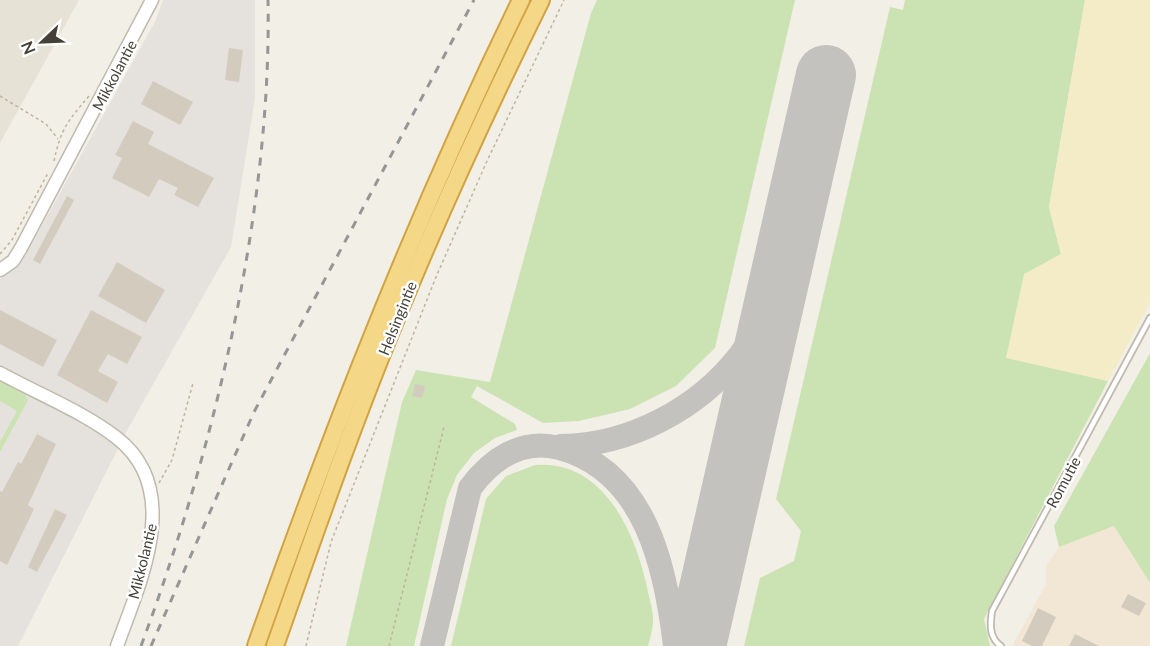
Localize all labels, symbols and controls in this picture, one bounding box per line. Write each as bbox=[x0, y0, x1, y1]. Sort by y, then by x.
north arrow bbox=[12, 12, 72, 72]
street label: Mikkolantie bbox=[88, 37, 140, 113]
text: N bbox=[17, 39, 39, 57]
street label: Helsingintie bbox=[374, 278, 420, 358]
street label: Romutie bbox=[1042, 453, 1084, 511]
street label: Mikkolantie bbox=[124, 521, 160, 601]

